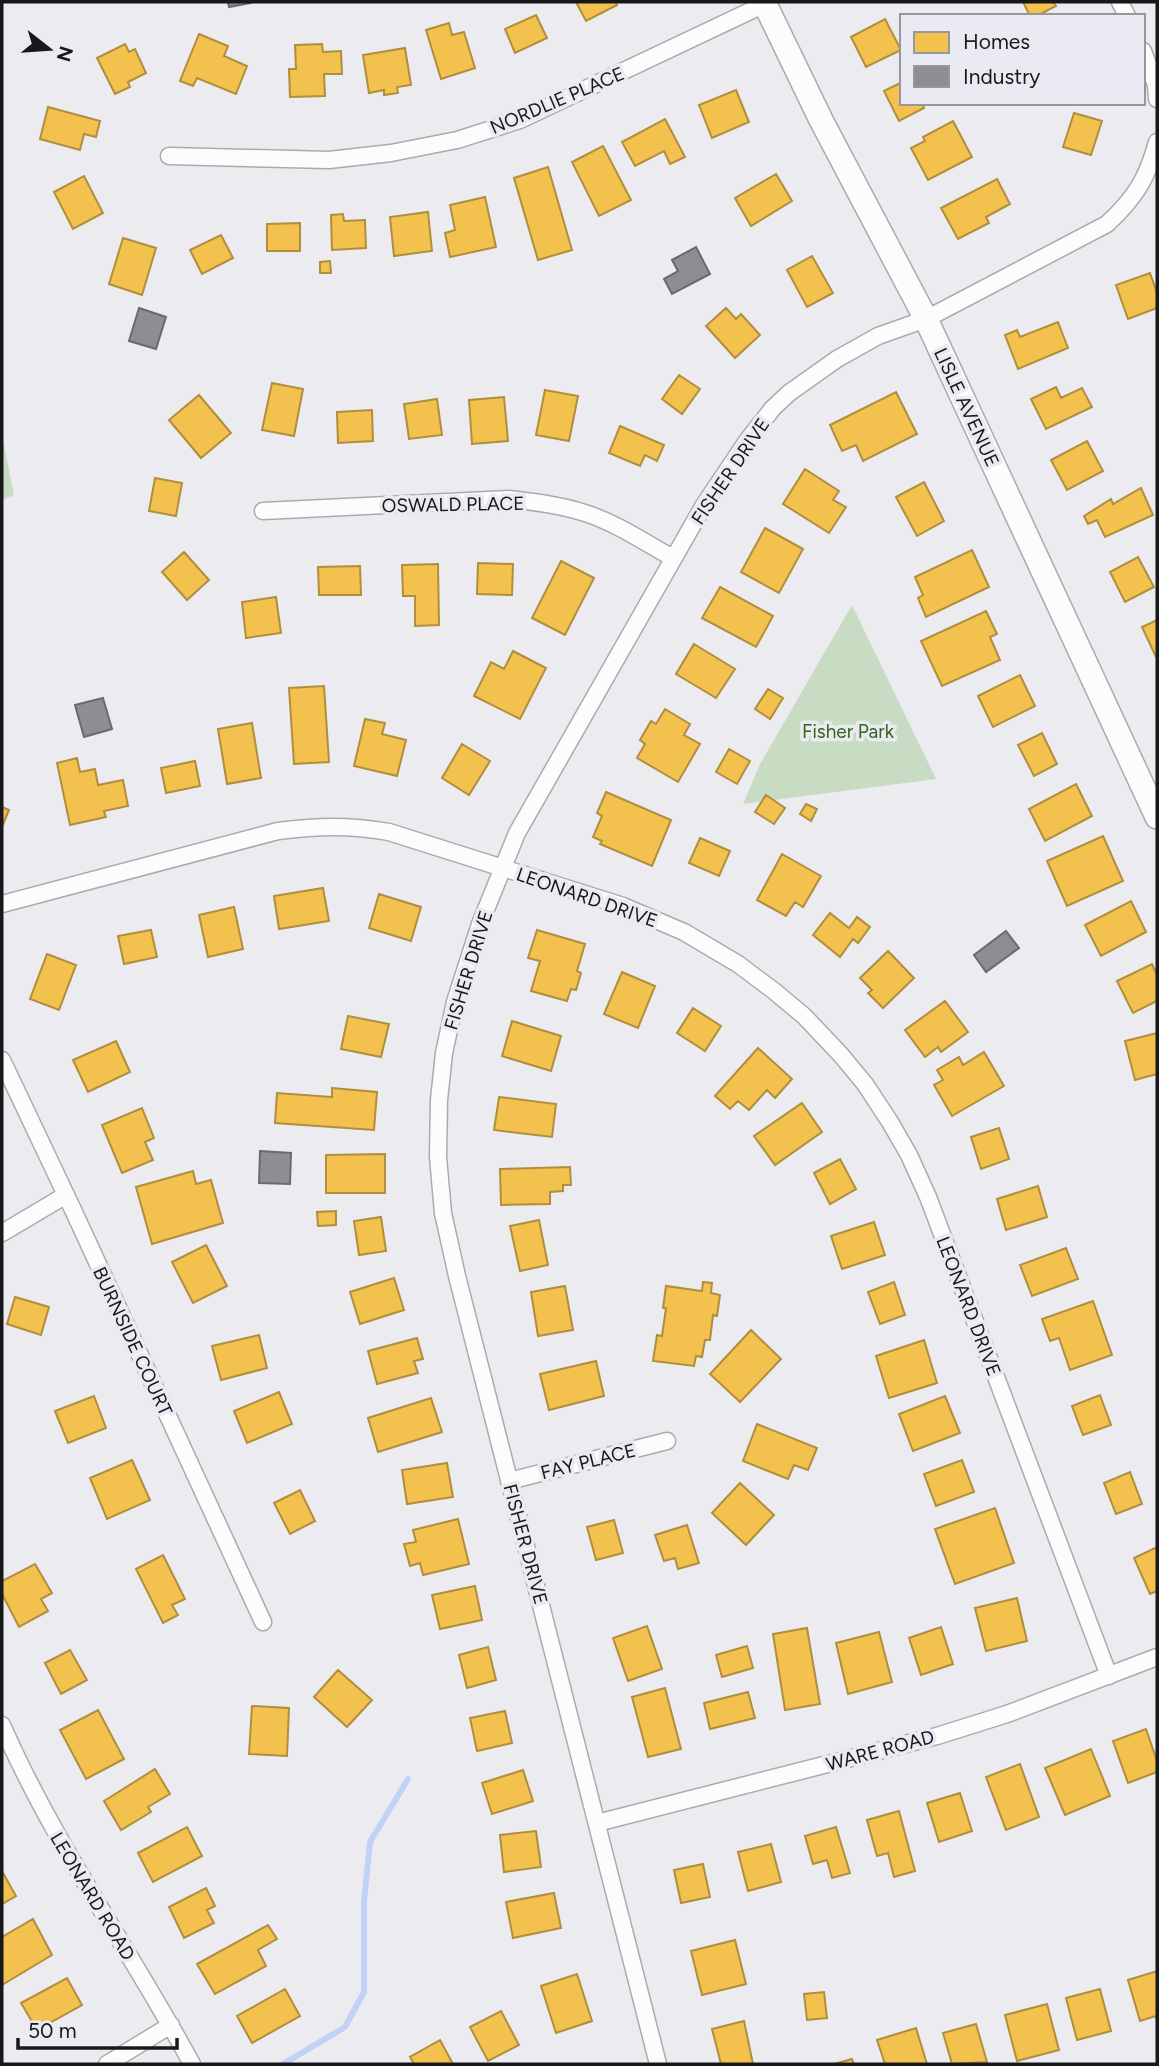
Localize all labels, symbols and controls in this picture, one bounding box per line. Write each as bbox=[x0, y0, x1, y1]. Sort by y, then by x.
north arrow bbox=[14, 14, 84, 84]
legend bbox=[900, 14, 1145, 105]
text: Homes bbox=[963, 29, 1030, 54]
text: N bbox=[52, 43, 78, 64]
street label: NORDLIE PLACE bbox=[487, 62, 628, 139]
text: Industry bbox=[963, 64, 1040, 89]
street label: LISLE AVENUE bbox=[929, 344, 1004, 470]
street label: FISHER DRIVE bbox=[686, 414, 775, 529]
street label: OSWALD PLACE bbox=[381, 492, 525, 517]
park label: Fisher Park bbox=[802, 720, 895, 743]
street label: LEONARD DRIVE bbox=[513, 863, 660, 932]
street label: FISHER DRIVE bbox=[439, 908, 498, 1033]
street label: LEONARD DRIVE bbox=[931, 1233, 1006, 1379]
street label: BURNSIDE COURT bbox=[88, 1263, 177, 1420]
street label: FAY PLACE bbox=[538, 1439, 638, 1484]
street label: FISHER DRIVE bbox=[498, 1481, 553, 1607]
street label: WARE ROAD bbox=[824, 1725, 937, 1776]
street label: LEONARD ROAD bbox=[45, 1828, 140, 1965]
scale bar bbox=[18, 2007, 177, 2050]
text: 50 m bbox=[28, 2018, 77, 2043]

